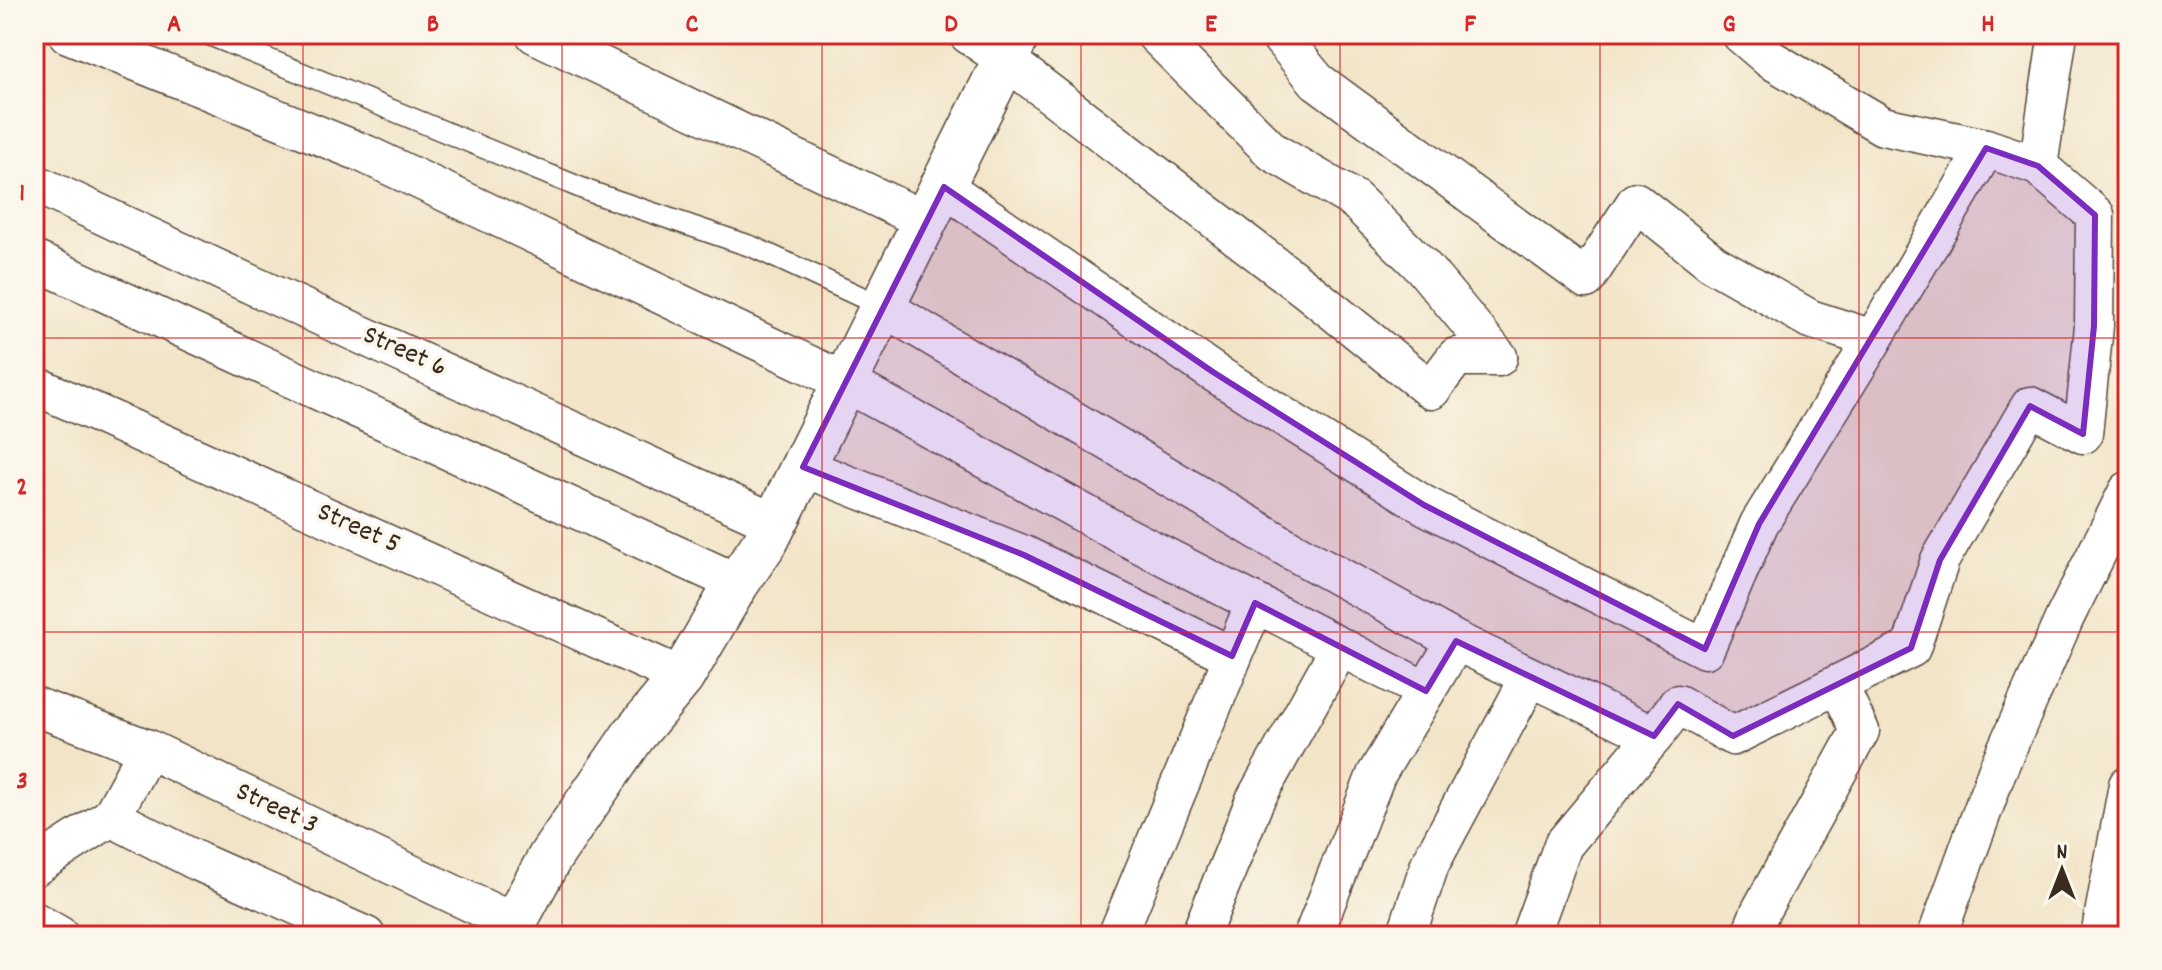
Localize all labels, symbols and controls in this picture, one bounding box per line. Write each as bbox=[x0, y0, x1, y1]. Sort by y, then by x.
text: A bbox=[167, 7, 181, 44]
text: B bbox=[427, 7, 439, 44]
text: C bbox=[686, 7, 699, 44]
text: D bbox=[944, 7, 958, 44]
text: E bbox=[1205, 7, 1217, 44]
text: F bbox=[1464, 7, 1476, 44]
text: G bbox=[1722, 7, 1736, 44]
text: H bbox=[1981, 7, 1995, 44]
text: 1 bbox=[19, 176, 25, 213]
street label: Street 6 bbox=[356, 317, 452, 389]
text: 2 bbox=[16, 470, 28, 507]
street label: Street 5 bbox=[310, 494, 406, 566]
text: 3 bbox=[16, 764, 28, 801]
street label: Street 3 bbox=[228, 774, 324, 846]
north arrow bbox=[2022, 830, 2102, 910]
text: N bbox=[2057, 838, 2068, 869]

